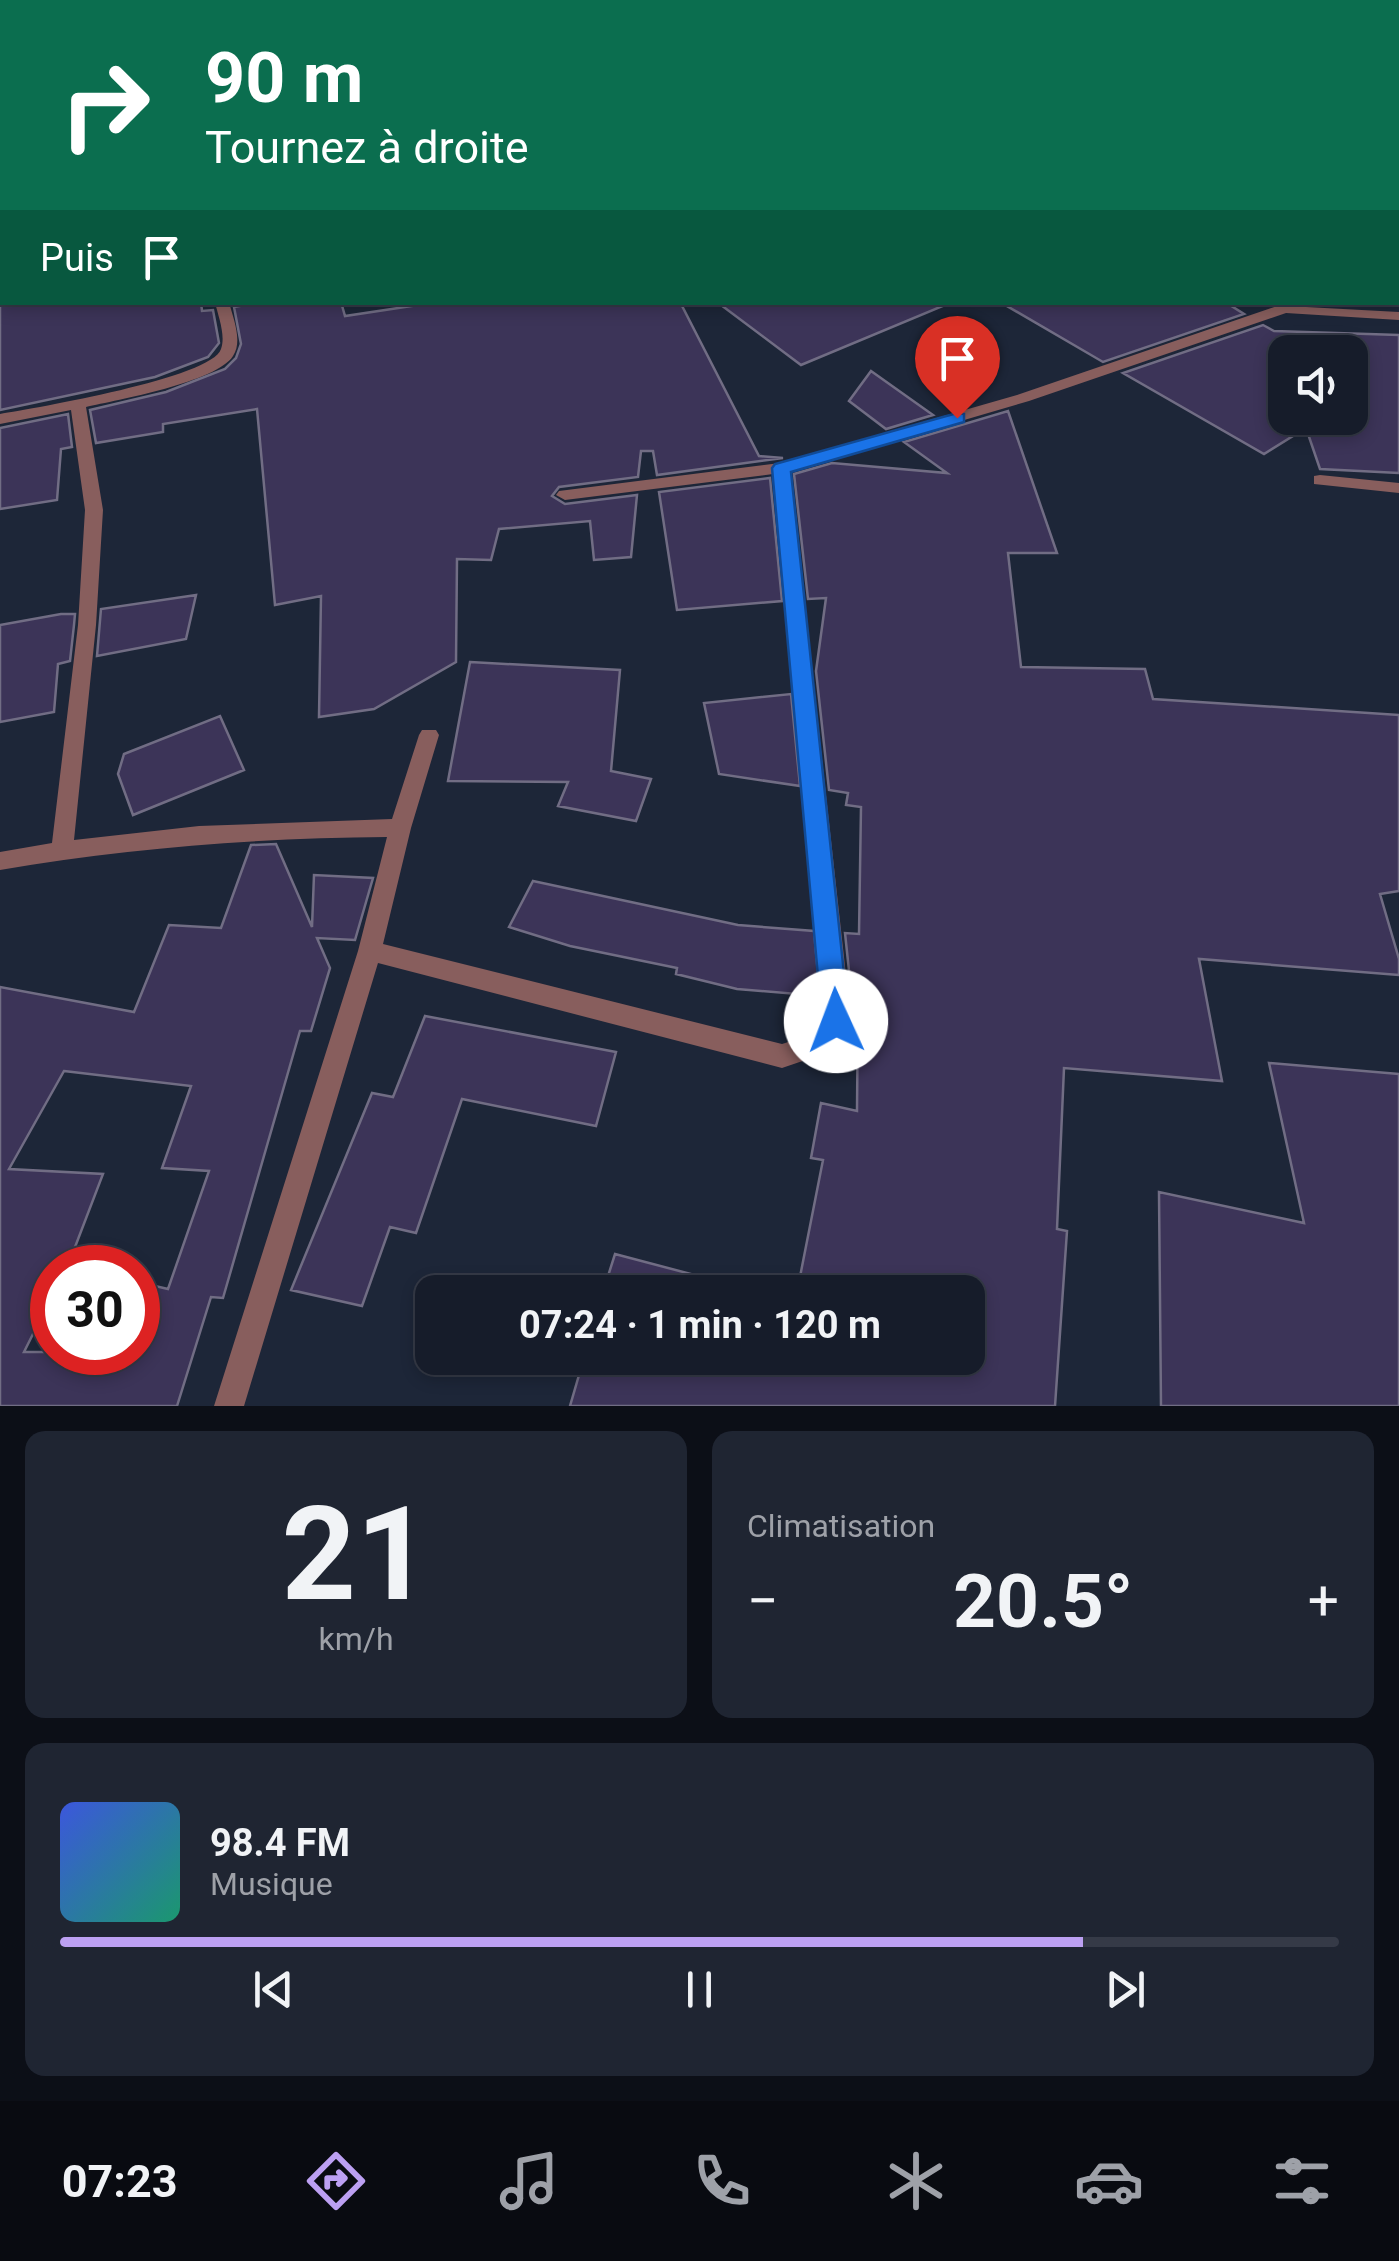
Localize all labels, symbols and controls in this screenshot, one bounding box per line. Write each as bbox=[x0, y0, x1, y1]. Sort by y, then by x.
text: 90 m bbox=[205, 37, 363, 119]
icon: right bbox=[40, 40, 170, 170]
text: Tournez à droite bbox=[205, 121, 529, 174]
icon: arrive bbox=[134, 230, 189, 285]
text: Puis bbox=[40, 236, 114, 280]
pin bbox=[915, 316, 1000, 419]
icon: arrive bbox=[930, 331, 985, 386]
map controls bbox=[1268, 335, 1368, 435]
button: sound bbox=[1268, 335, 1368, 435]
position arrow bbox=[784, 969, 888, 1073]
speed limit sign: 30 bbox=[30, 1245, 160, 1375]
text: 07:24 · 1 min · 120 m bbox=[519, 1303, 881, 1347]
text: 21 bbox=[281, 1478, 431, 1631]
text: Climatisation bbox=[747, 1507, 935, 1545]
text: 20.5° bbox=[953, 1557, 1133, 1645]
text: − bbox=[747, 1569, 778, 1633]
text: + bbox=[1308, 1569, 1339, 1633]
text: km/h bbox=[318, 1620, 394, 1658]
text: 98.4 FM bbox=[210, 1821, 350, 1865]
text: Musique bbox=[210, 1865, 333, 1903]
icon: previous bbox=[246, 1962, 301, 2017]
icon: pause bbox=[672, 1962, 727, 2017]
icon: next bbox=[1098, 1962, 1153, 2017]
icon: directions bbox=[301, 2146, 371, 2216]
icon: music bbox=[494, 2146, 564, 2216]
icon: phone bbox=[687, 2146, 757, 2216]
icon: climate bbox=[881, 2146, 951, 2216]
icon: car bbox=[1074, 2146, 1144, 2216]
icon: filters bbox=[1267, 2146, 1337, 2216]
text: 07:23 bbox=[62, 2155, 178, 2208]

